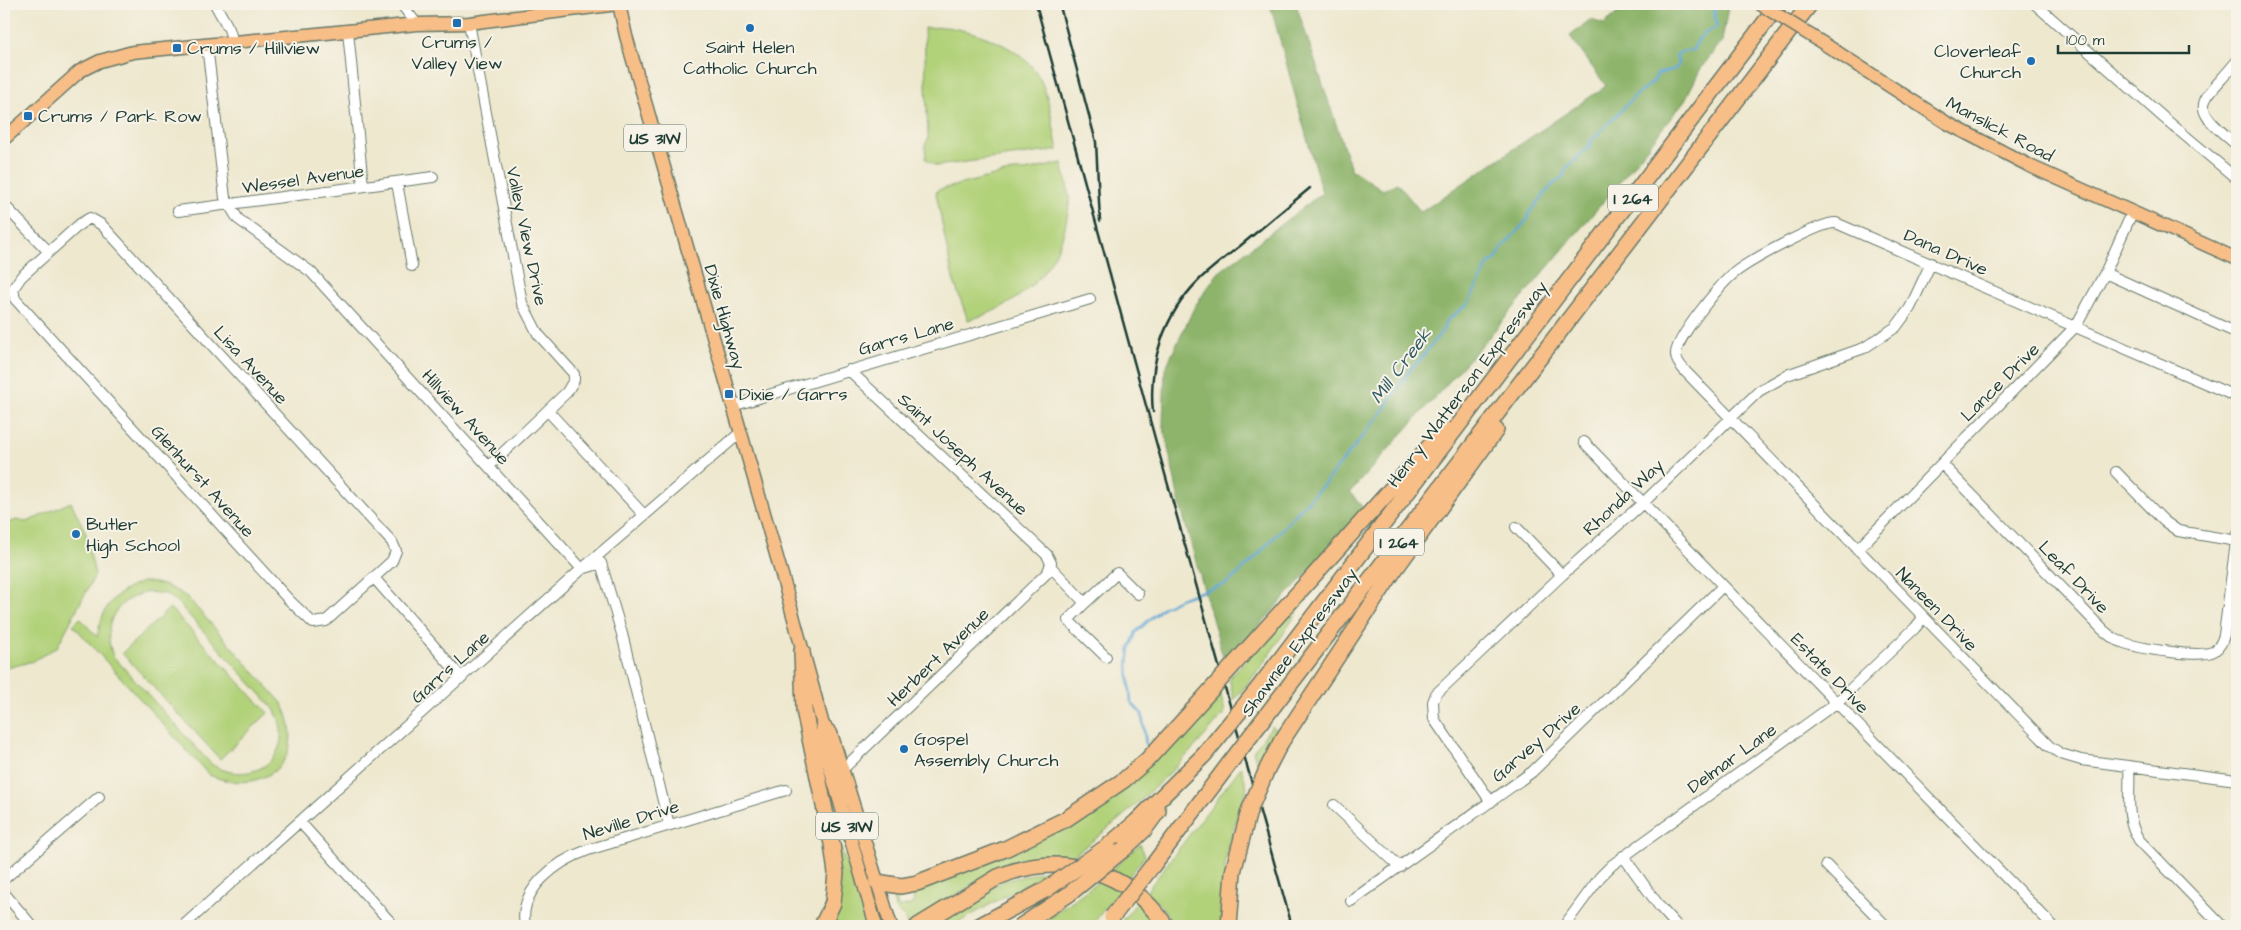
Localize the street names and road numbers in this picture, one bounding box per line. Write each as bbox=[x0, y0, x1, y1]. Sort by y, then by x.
street label: Manslick Road bbox=[1942, 91, 2058, 168]
road number: US 31W bbox=[624, 125, 686, 152]
street label: Wessel Avenue bbox=[240, 159, 366, 200]
street label: Valley View Drive bbox=[499, 164, 554, 309]
road number: I 264 bbox=[1608, 184, 1658, 212]
street label: Dana Drive bbox=[1900, 223, 1992, 282]
street label: Dixie Highway bbox=[697, 262, 751, 373]
street label: Henry Watterson Expressway bbox=[1381, 276, 1554, 493]
street label: Garrs Lane bbox=[856, 311, 957, 362]
street label: Lisa Avenue bbox=[208, 321, 294, 410]
street label: Lance Drive bbox=[1955, 337, 2046, 427]
street label: Hillview Avenue bbox=[416, 364, 516, 471]
street label: Saint Joseph Avenue bbox=[892, 387, 1034, 522]
street label: Glenhurst Avenue bbox=[145, 419, 260, 543]
street label: Rhonda Way bbox=[1577, 453, 1670, 542]
road number: I 264 bbox=[1374, 528, 1424, 556]
street label: Leaf Drive bbox=[2032, 535, 2115, 620]
street label: Naneen Drive bbox=[1890, 562, 1984, 657]
street label: Shawnee Expressway bbox=[1235, 563, 1365, 722]
street label: Herbert Avenue bbox=[882, 602, 995, 713]
street label: Garrs Lane bbox=[406, 625, 495, 709]
street label: Estate Drive bbox=[1785, 627, 1875, 720]
street label: Garvey Drive bbox=[1486, 696, 1587, 789]
street label: Delmar Lane bbox=[1683, 717, 1782, 799]
street label: Neville Drive bbox=[580, 794, 682, 847]
road number: US 31W bbox=[816, 812, 878, 839]

